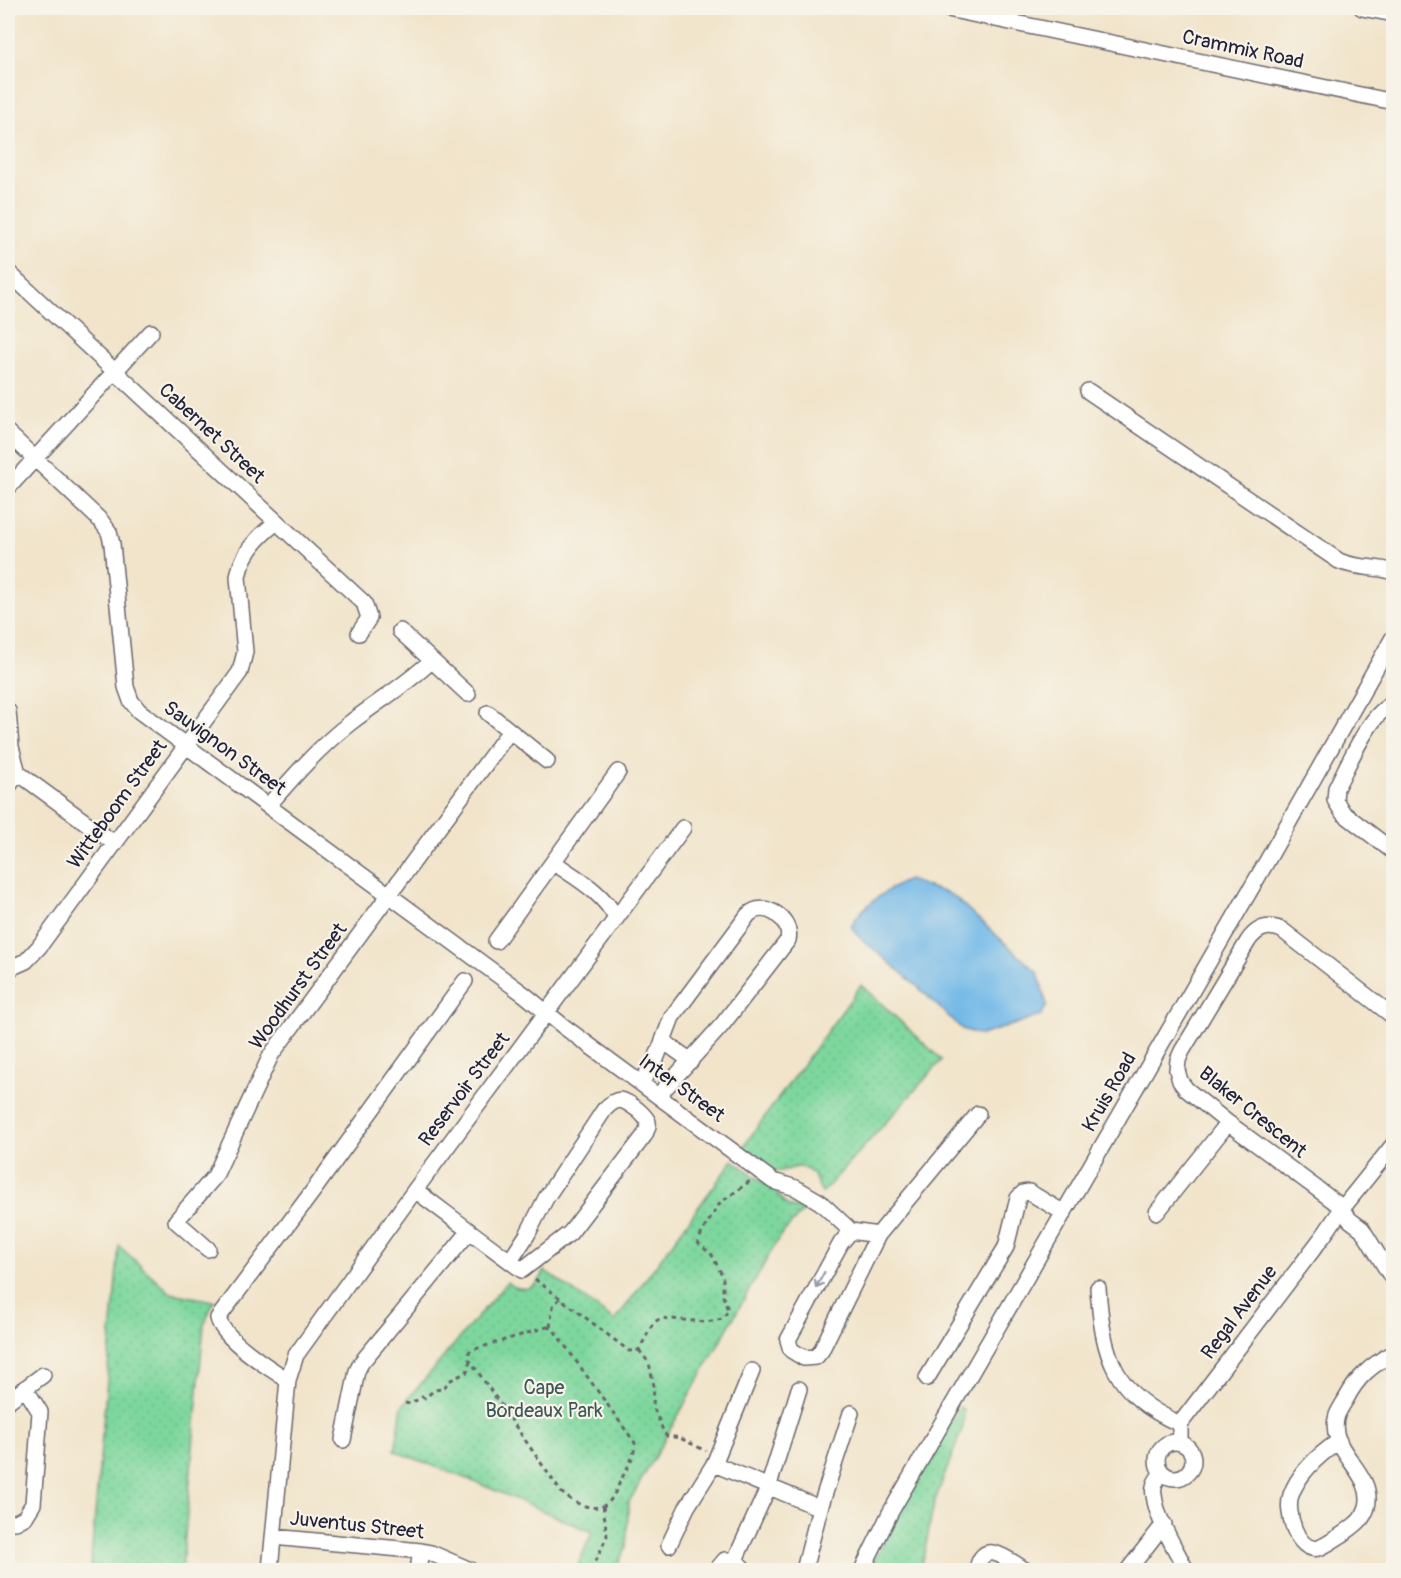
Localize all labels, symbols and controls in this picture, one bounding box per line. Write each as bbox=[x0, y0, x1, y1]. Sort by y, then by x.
street label: Crammix Road bbox=[1180, 24, 1306, 74]
street label: Cabernet Street bbox=[154, 377, 271, 489]
street label: Sauvignon Street bbox=[159, 695, 292, 801]
street label: Witteboom Street bbox=[62, 734, 173, 874]
street label: Woodhurst Street bbox=[244, 917, 353, 1054]
street label: Reservoir Street bbox=[413, 1026, 516, 1151]
street label: Inter Street bbox=[634, 1048, 731, 1128]
street label: Kruis Road bbox=[1076, 1048, 1142, 1136]
street label: Blaker Crescent bbox=[1194, 1061, 1313, 1164]
street label: Regal Avenue bbox=[1195, 1260, 1283, 1364]
one-way arrow bbox=[814, 1272, 826, 1289]
park label: Cape Bordeaux Park bbox=[486, 1375, 603, 1423]
street label: Juventus Street bbox=[289, 1506, 426, 1545]

